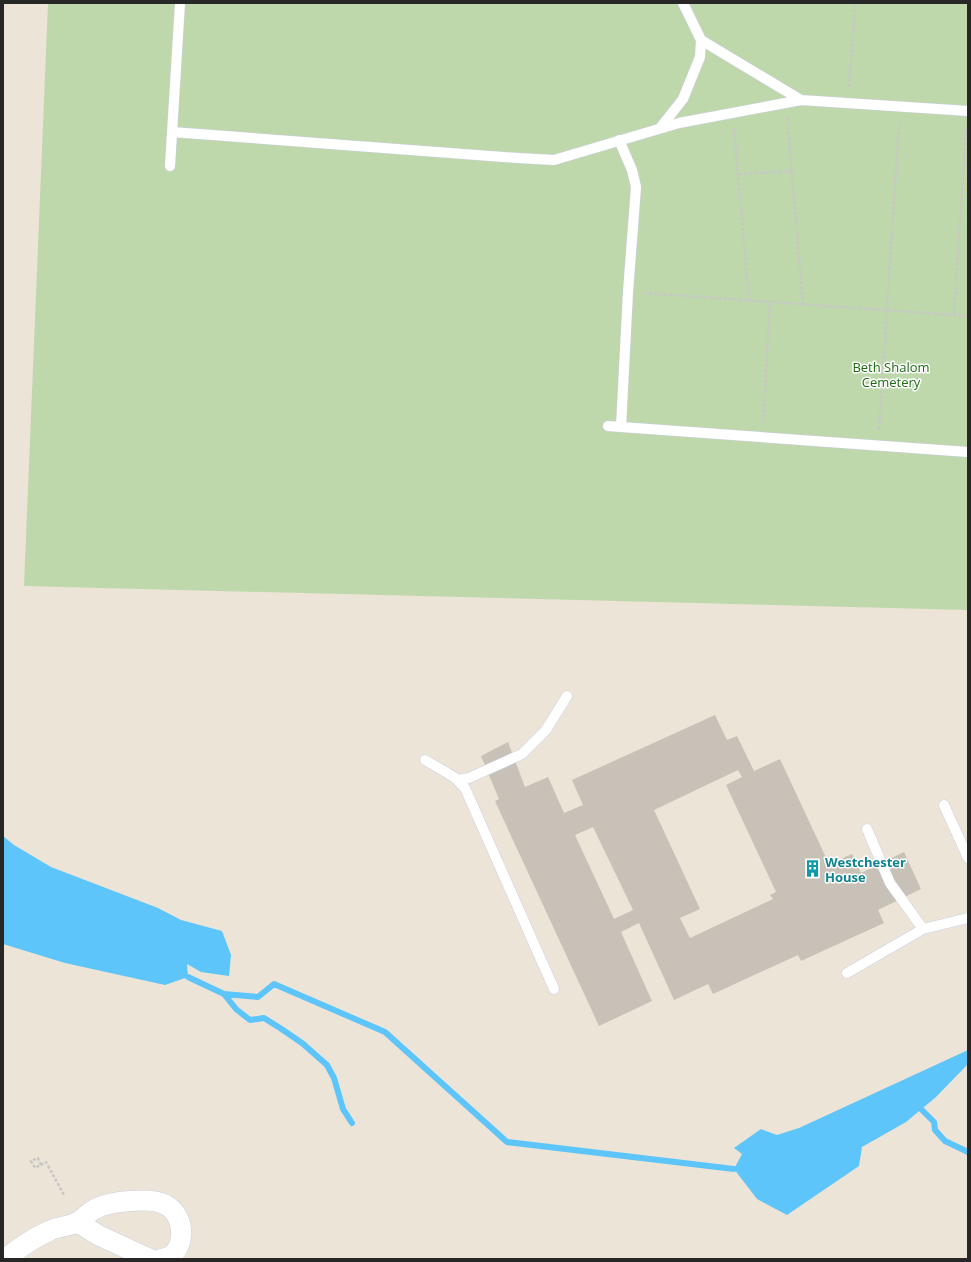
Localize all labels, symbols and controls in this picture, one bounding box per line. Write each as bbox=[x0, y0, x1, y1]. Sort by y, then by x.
park label: Beth Shalom Cemetery bbox=[852, 358, 930, 391]
place label: Westchester House bbox=[825, 853, 906, 886]
building icon: Westchester House bbox=[802, 859, 822, 879]

